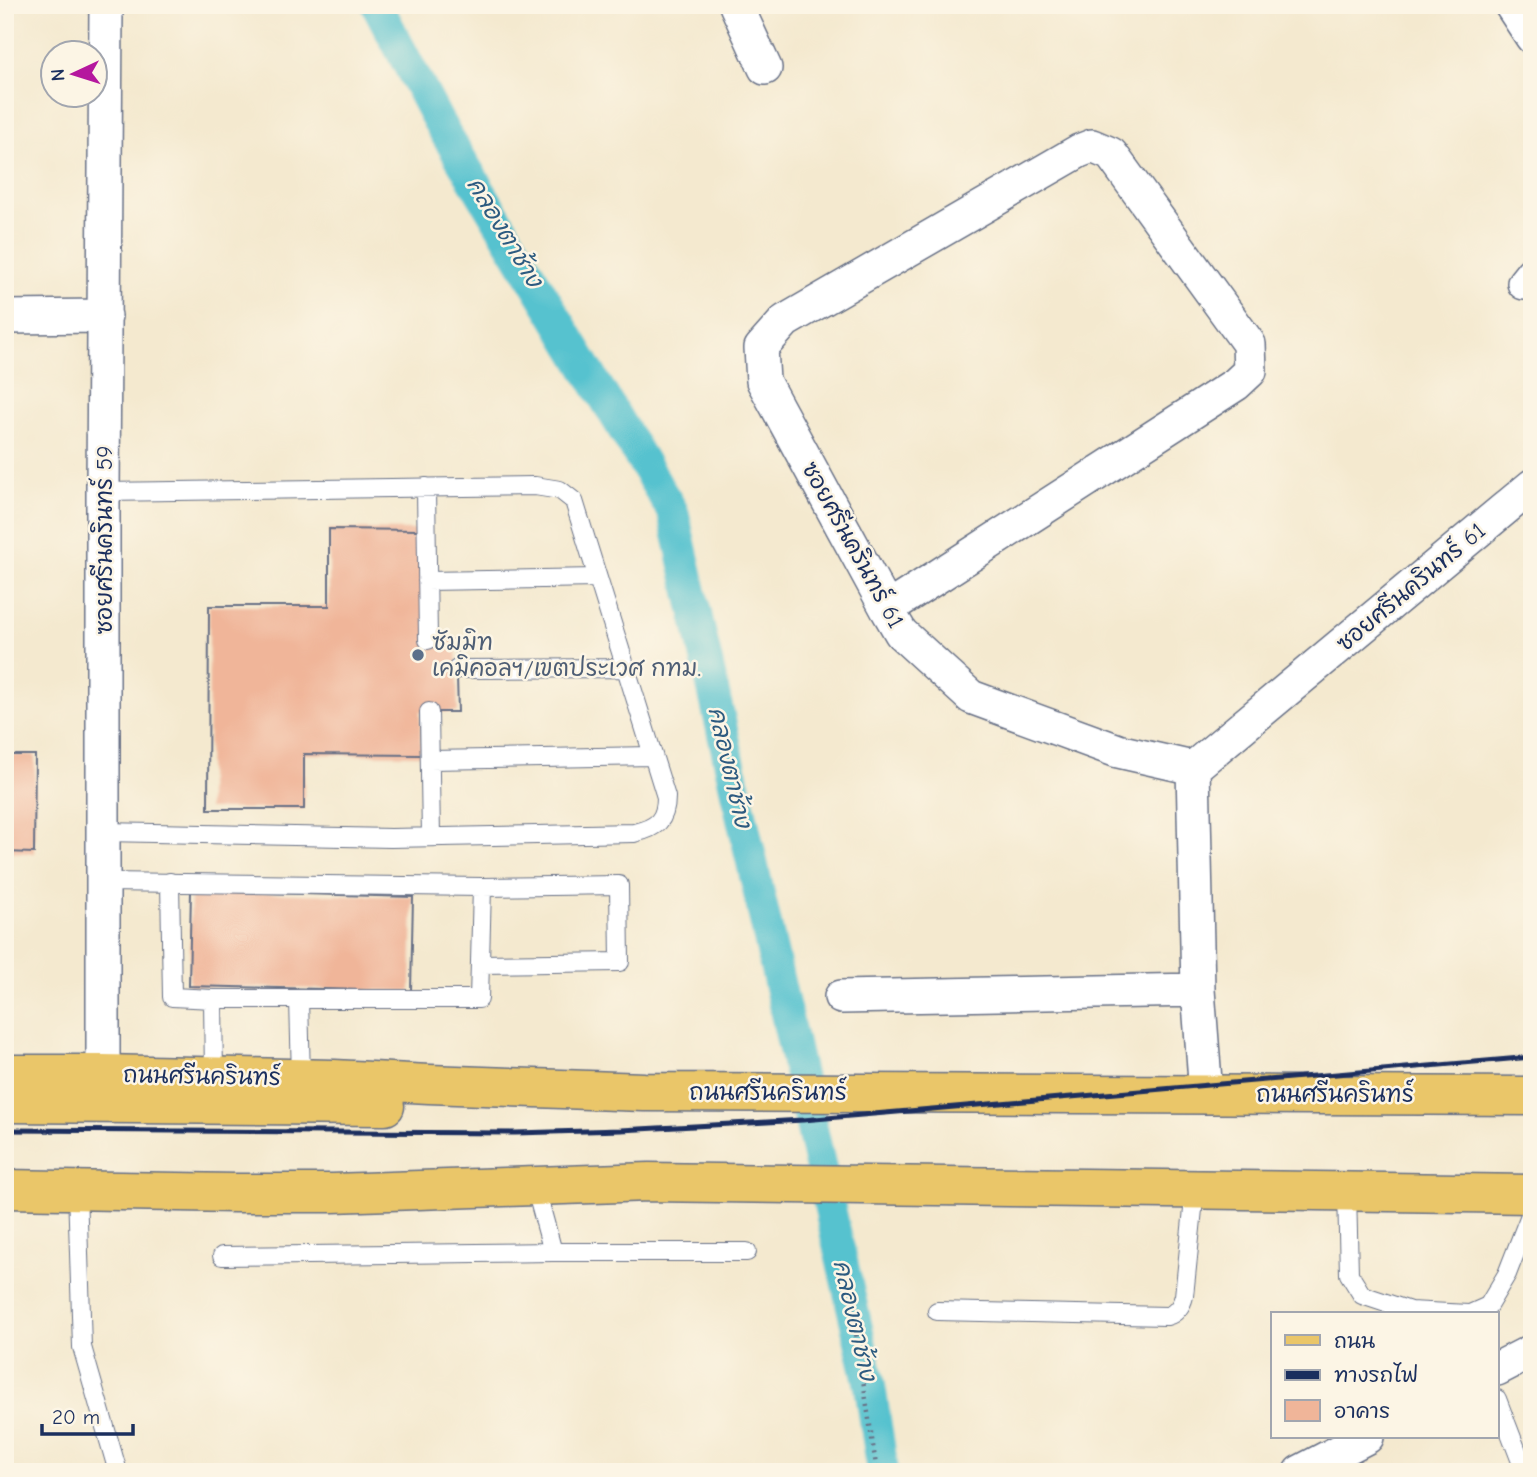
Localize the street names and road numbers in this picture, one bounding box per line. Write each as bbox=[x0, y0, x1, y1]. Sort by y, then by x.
street label: ซอยศรีนครินทร์ 59 bbox=[88, 446, 118, 634]
street label: ซอยศรีนครินทร์ 61 bbox=[796, 456, 912, 633]
street label: ซอยศรีนครินทร์ 61 bbox=[1329, 515, 1491, 657]
street label: ถนนศรีนครินทร์ bbox=[123, 1058, 281, 1091]
street label: ถนนศรีนครินทร์ bbox=[689, 1076, 847, 1106]
street label: ถนนศรีนครินทร์ bbox=[1256, 1078, 1414, 1108]

